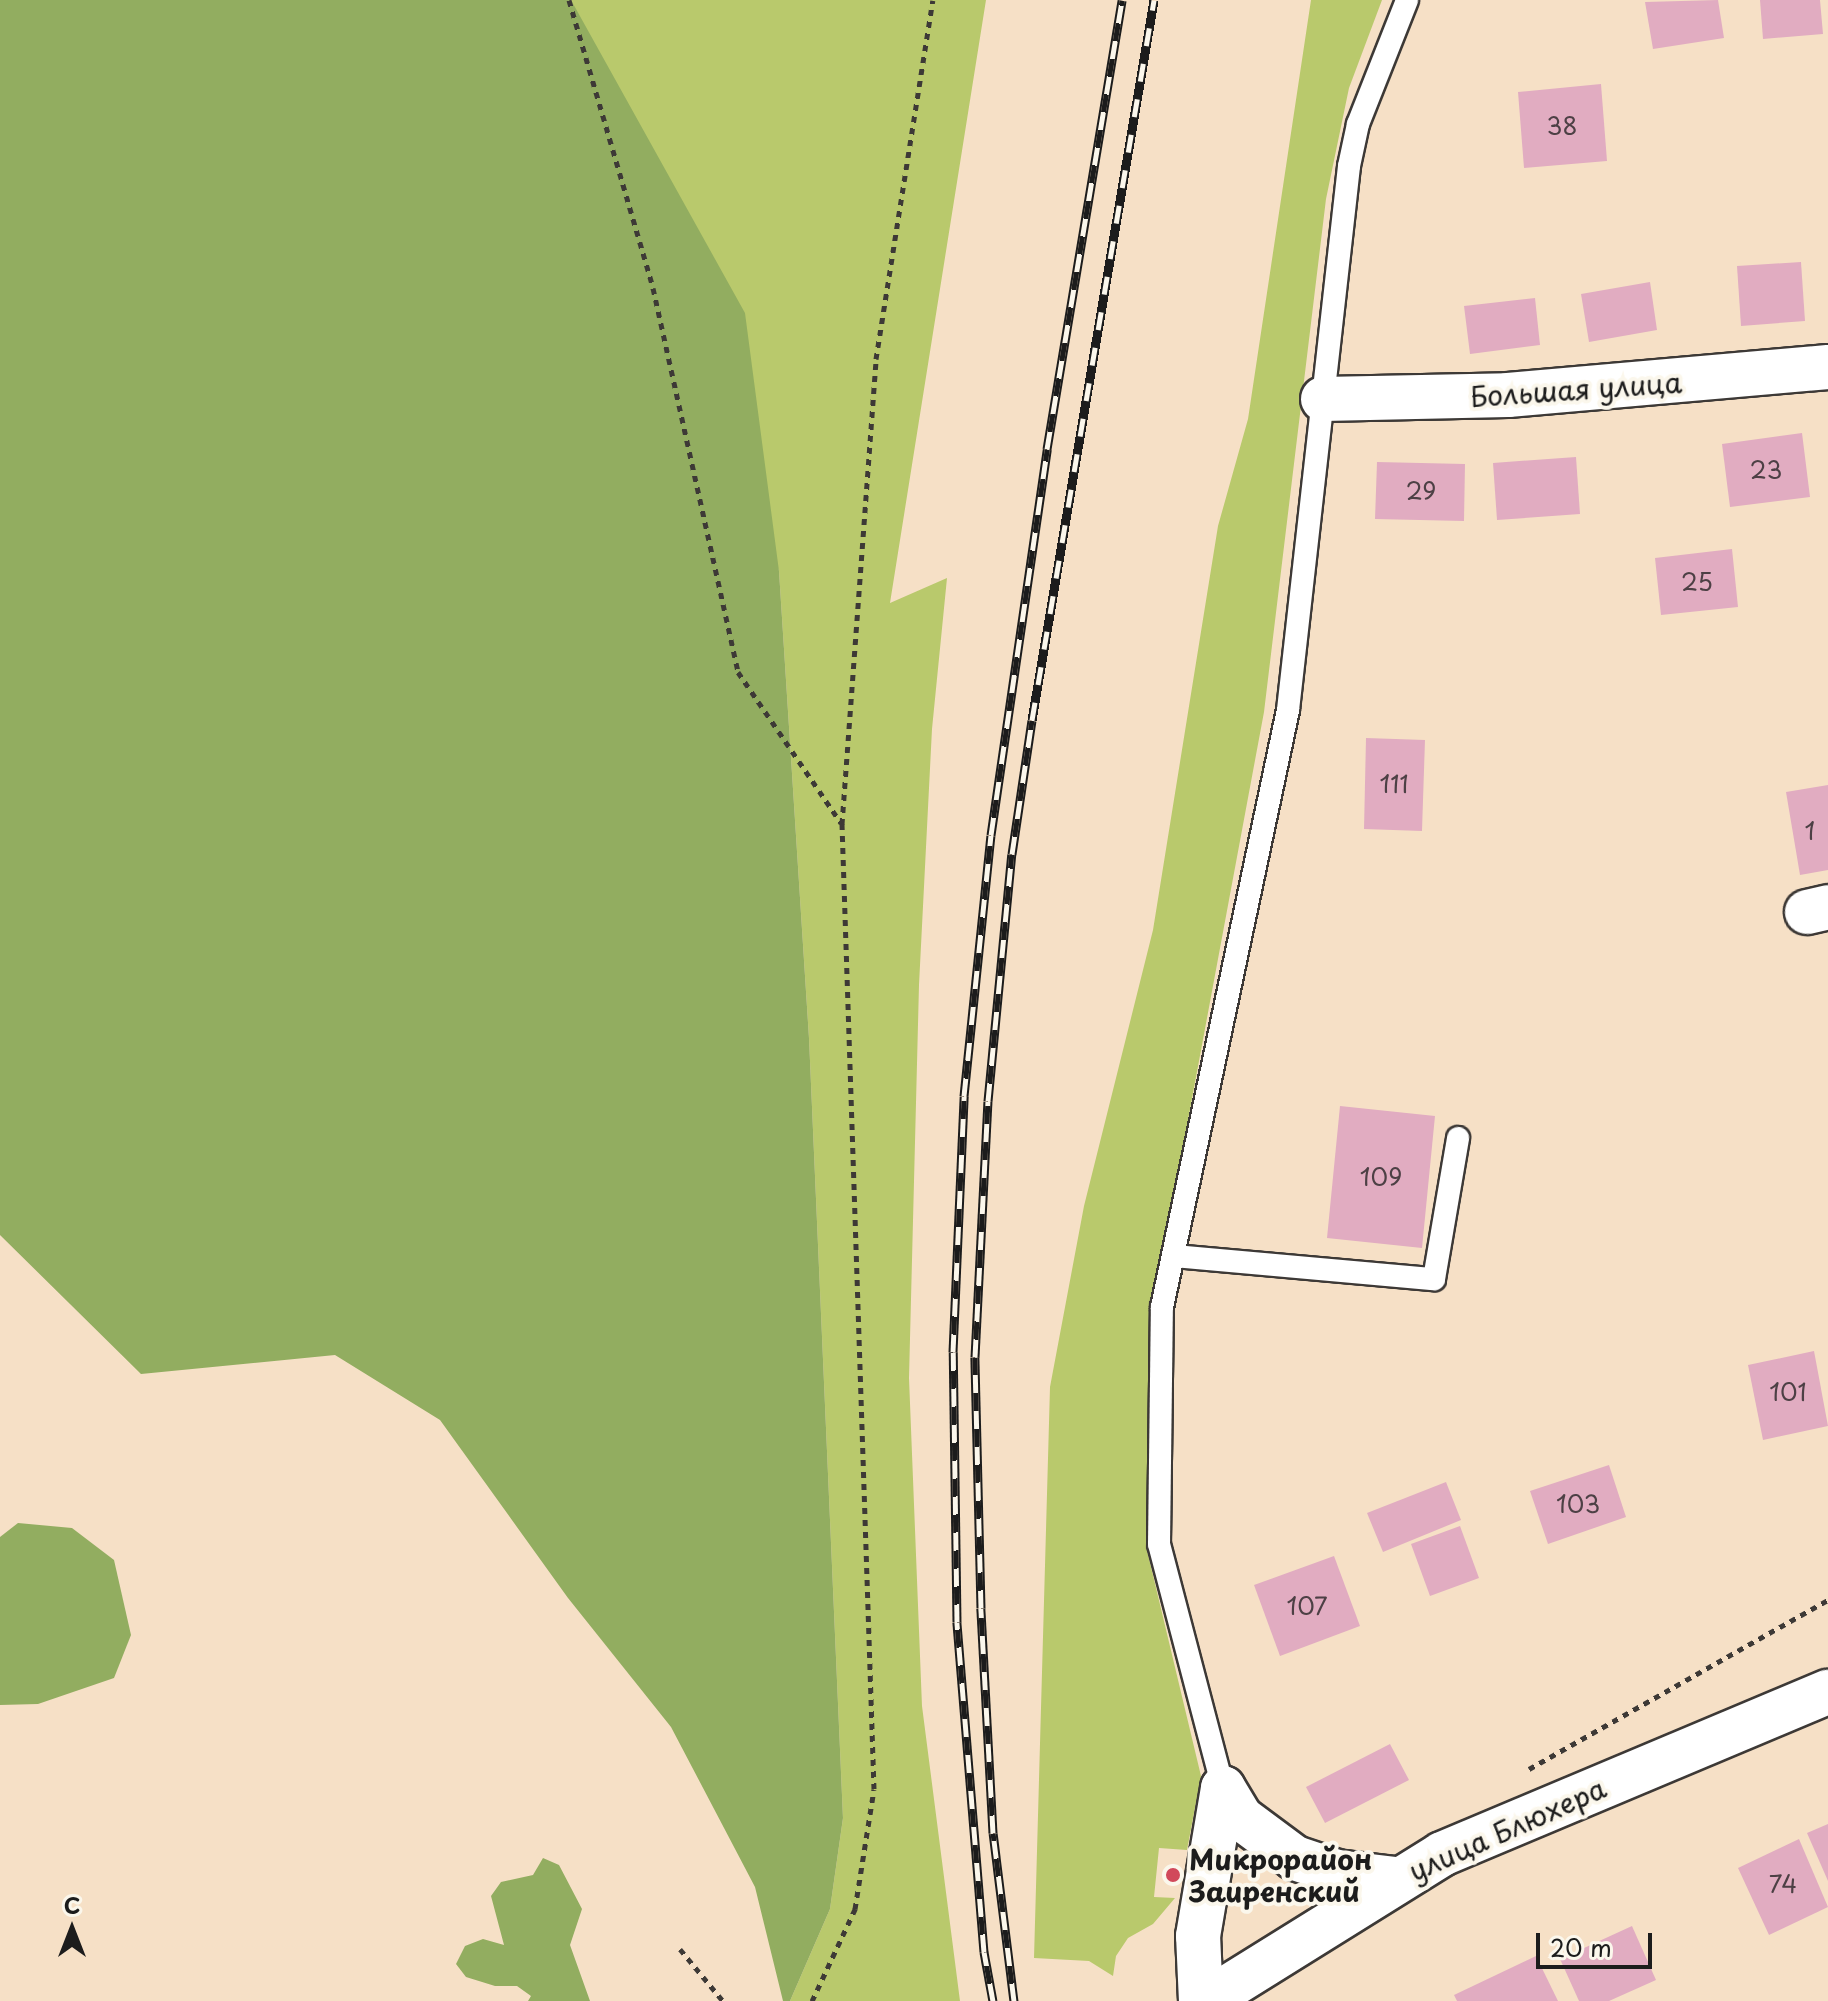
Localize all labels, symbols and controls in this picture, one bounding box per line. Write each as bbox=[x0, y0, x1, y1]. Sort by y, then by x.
house number: 38 bbox=[1547, 112, 1577, 140]
street label: Большая улица bbox=[1469, 365, 1683, 413]
house number: 23 bbox=[1750, 456, 1782, 484]
house number: 29 bbox=[1406, 477, 1436, 505]
house number: 25 bbox=[1681, 568, 1713, 596]
house number: 111 bbox=[1379, 770, 1409, 798]
house number: 1 bbox=[1805, 817, 1815, 845]
house number: 109 bbox=[1360, 1163, 1402, 1191]
house number: 101 bbox=[1769, 1378, 1807, 1406]
house number: 103 bbox=[1556, 1490, 1600, 1518]
house number: 107 bbox=[1286, 1592, 1328, 1620]
street label: улица Блюхера bbox=[1403, 1770, 1611, 1888]
place label: Микрорайон Заиренский bbox=[1189, 1842, 1372, 1908]
marker: Микрорайон Заиренский bbox=[1164, 1866, 1182, 1884]
house number: 74 bbox=[1769, 1870, 1797, 1898]
text: С bbox=[64, 1888, 80, 1921]
north arrow bbox=[32, 1889, 112, 1969]
scale bar bbox=[1540, 1917, 1656, 1967]
text: 20 m bbox=[1550, 1929, 1612, 1965]

